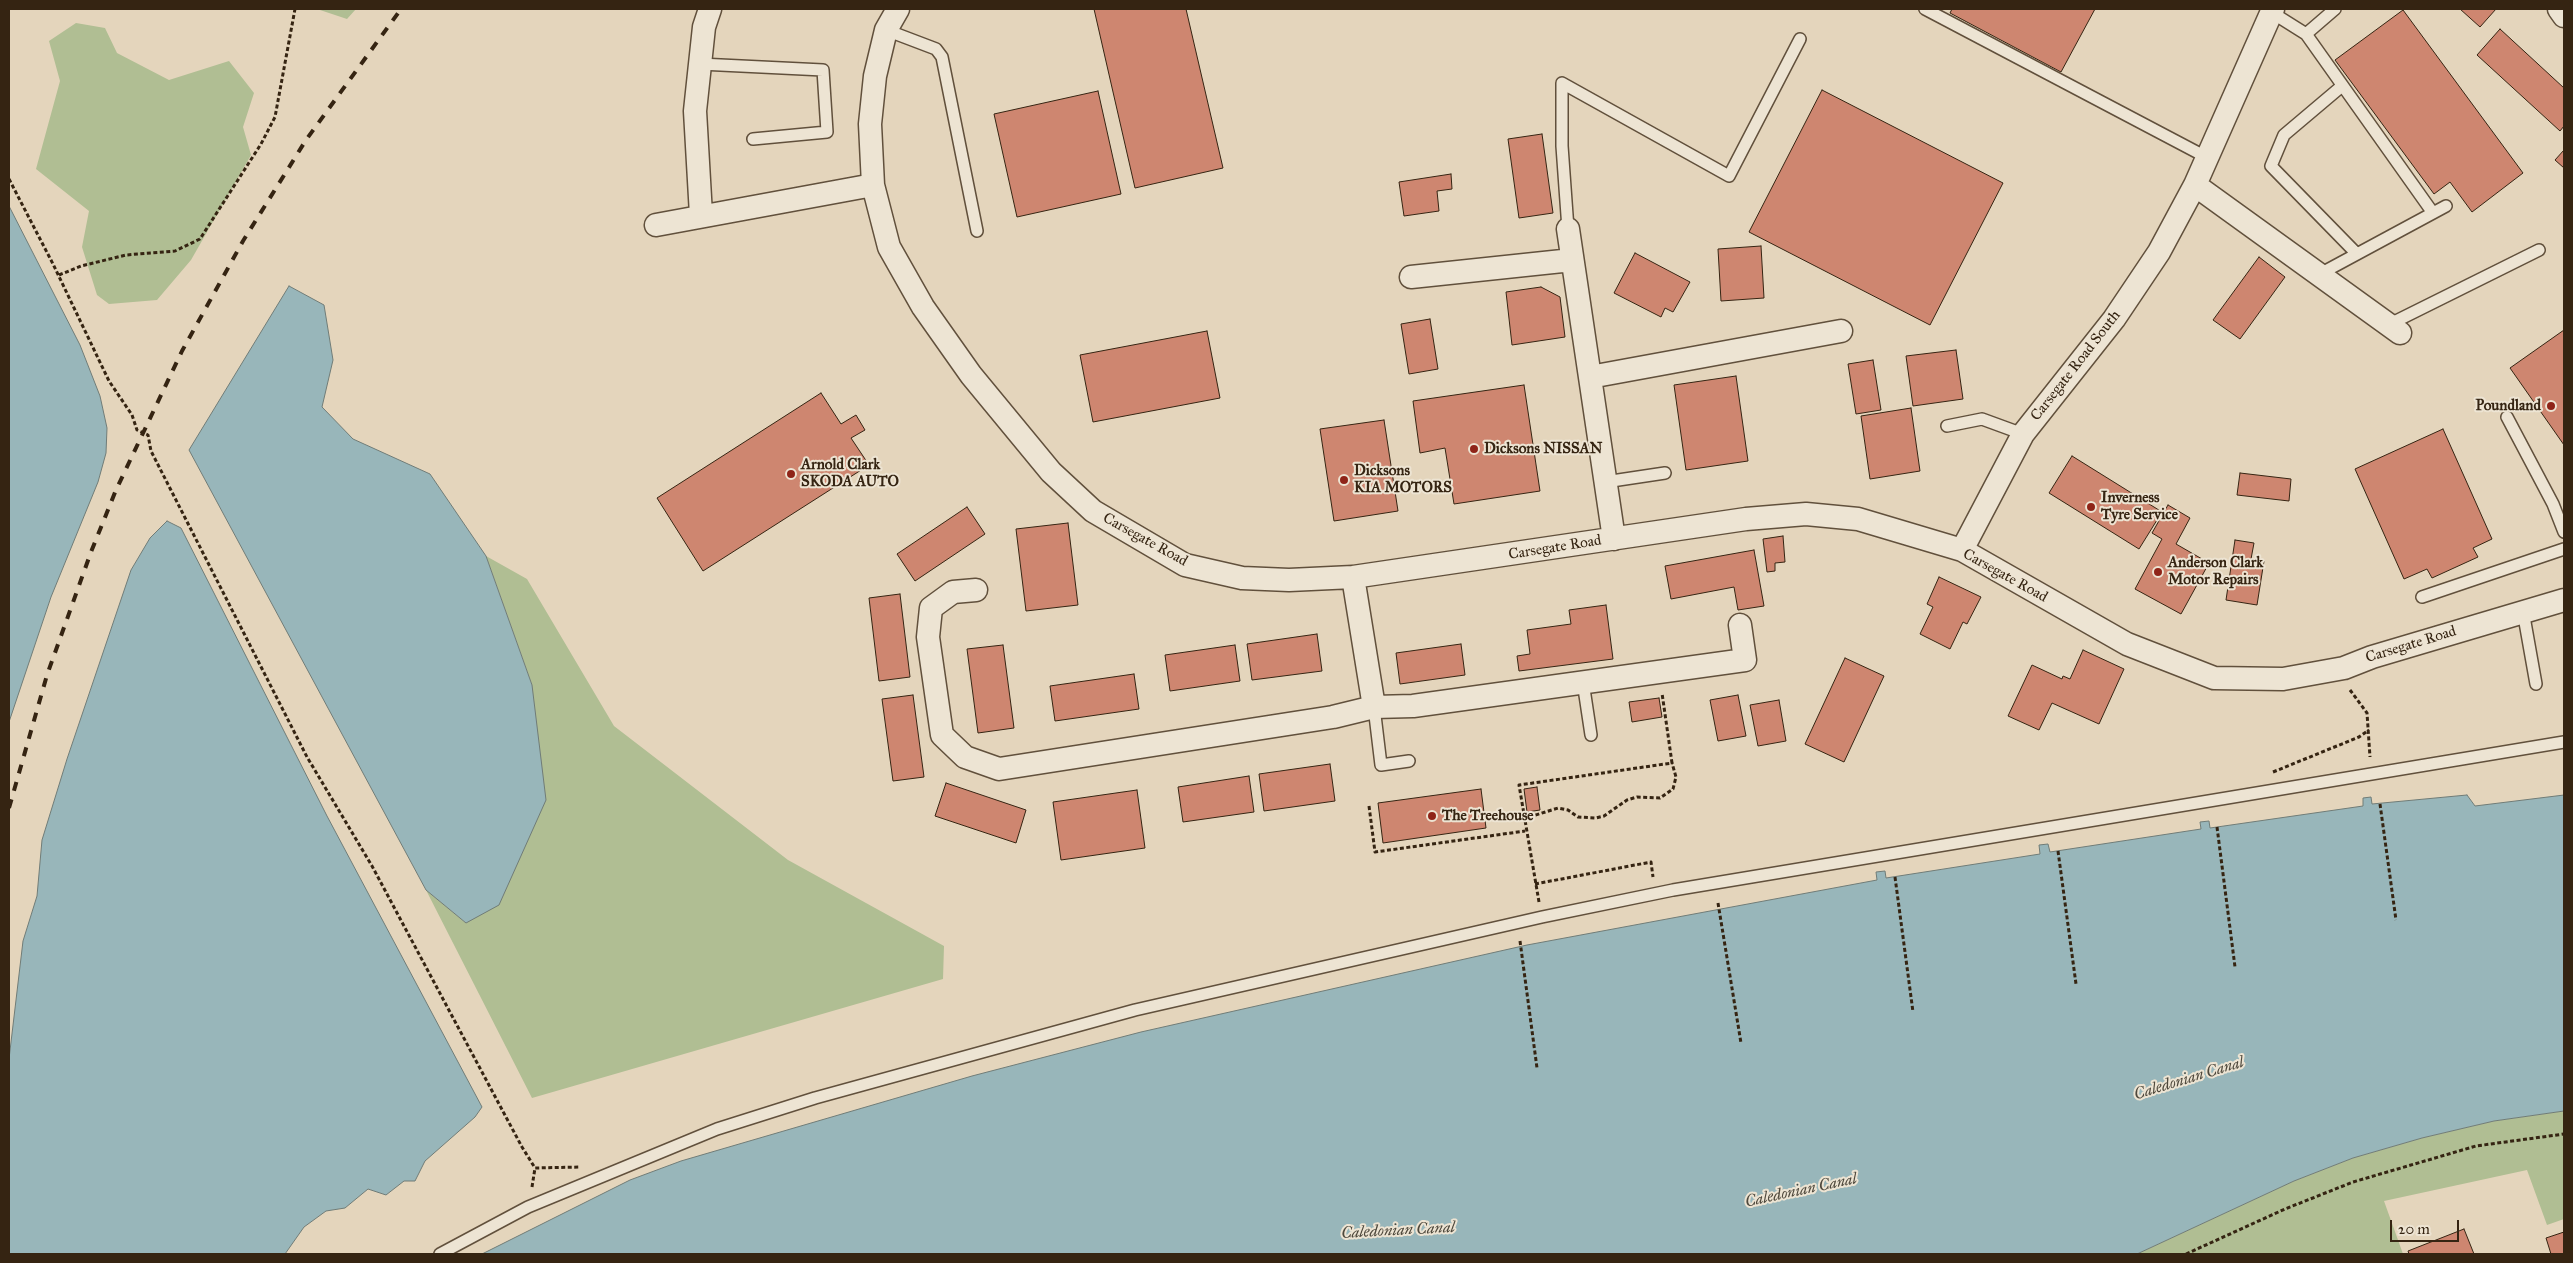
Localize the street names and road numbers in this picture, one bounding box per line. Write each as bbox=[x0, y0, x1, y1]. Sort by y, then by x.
street label: Carsegate Road South bbox=[2027, 307, 2125, 425]
street label: Carsegate Road bbox=[1100, 509, 1190, 571]
street label: Carsegate Road bbox=[1507, 532, 1603, 564]
street label: Carsegate Road bbox=[1960, 545, 2050, 607]
street label: Carsegate Road bbox=[2363, 623, 2459, 667]

